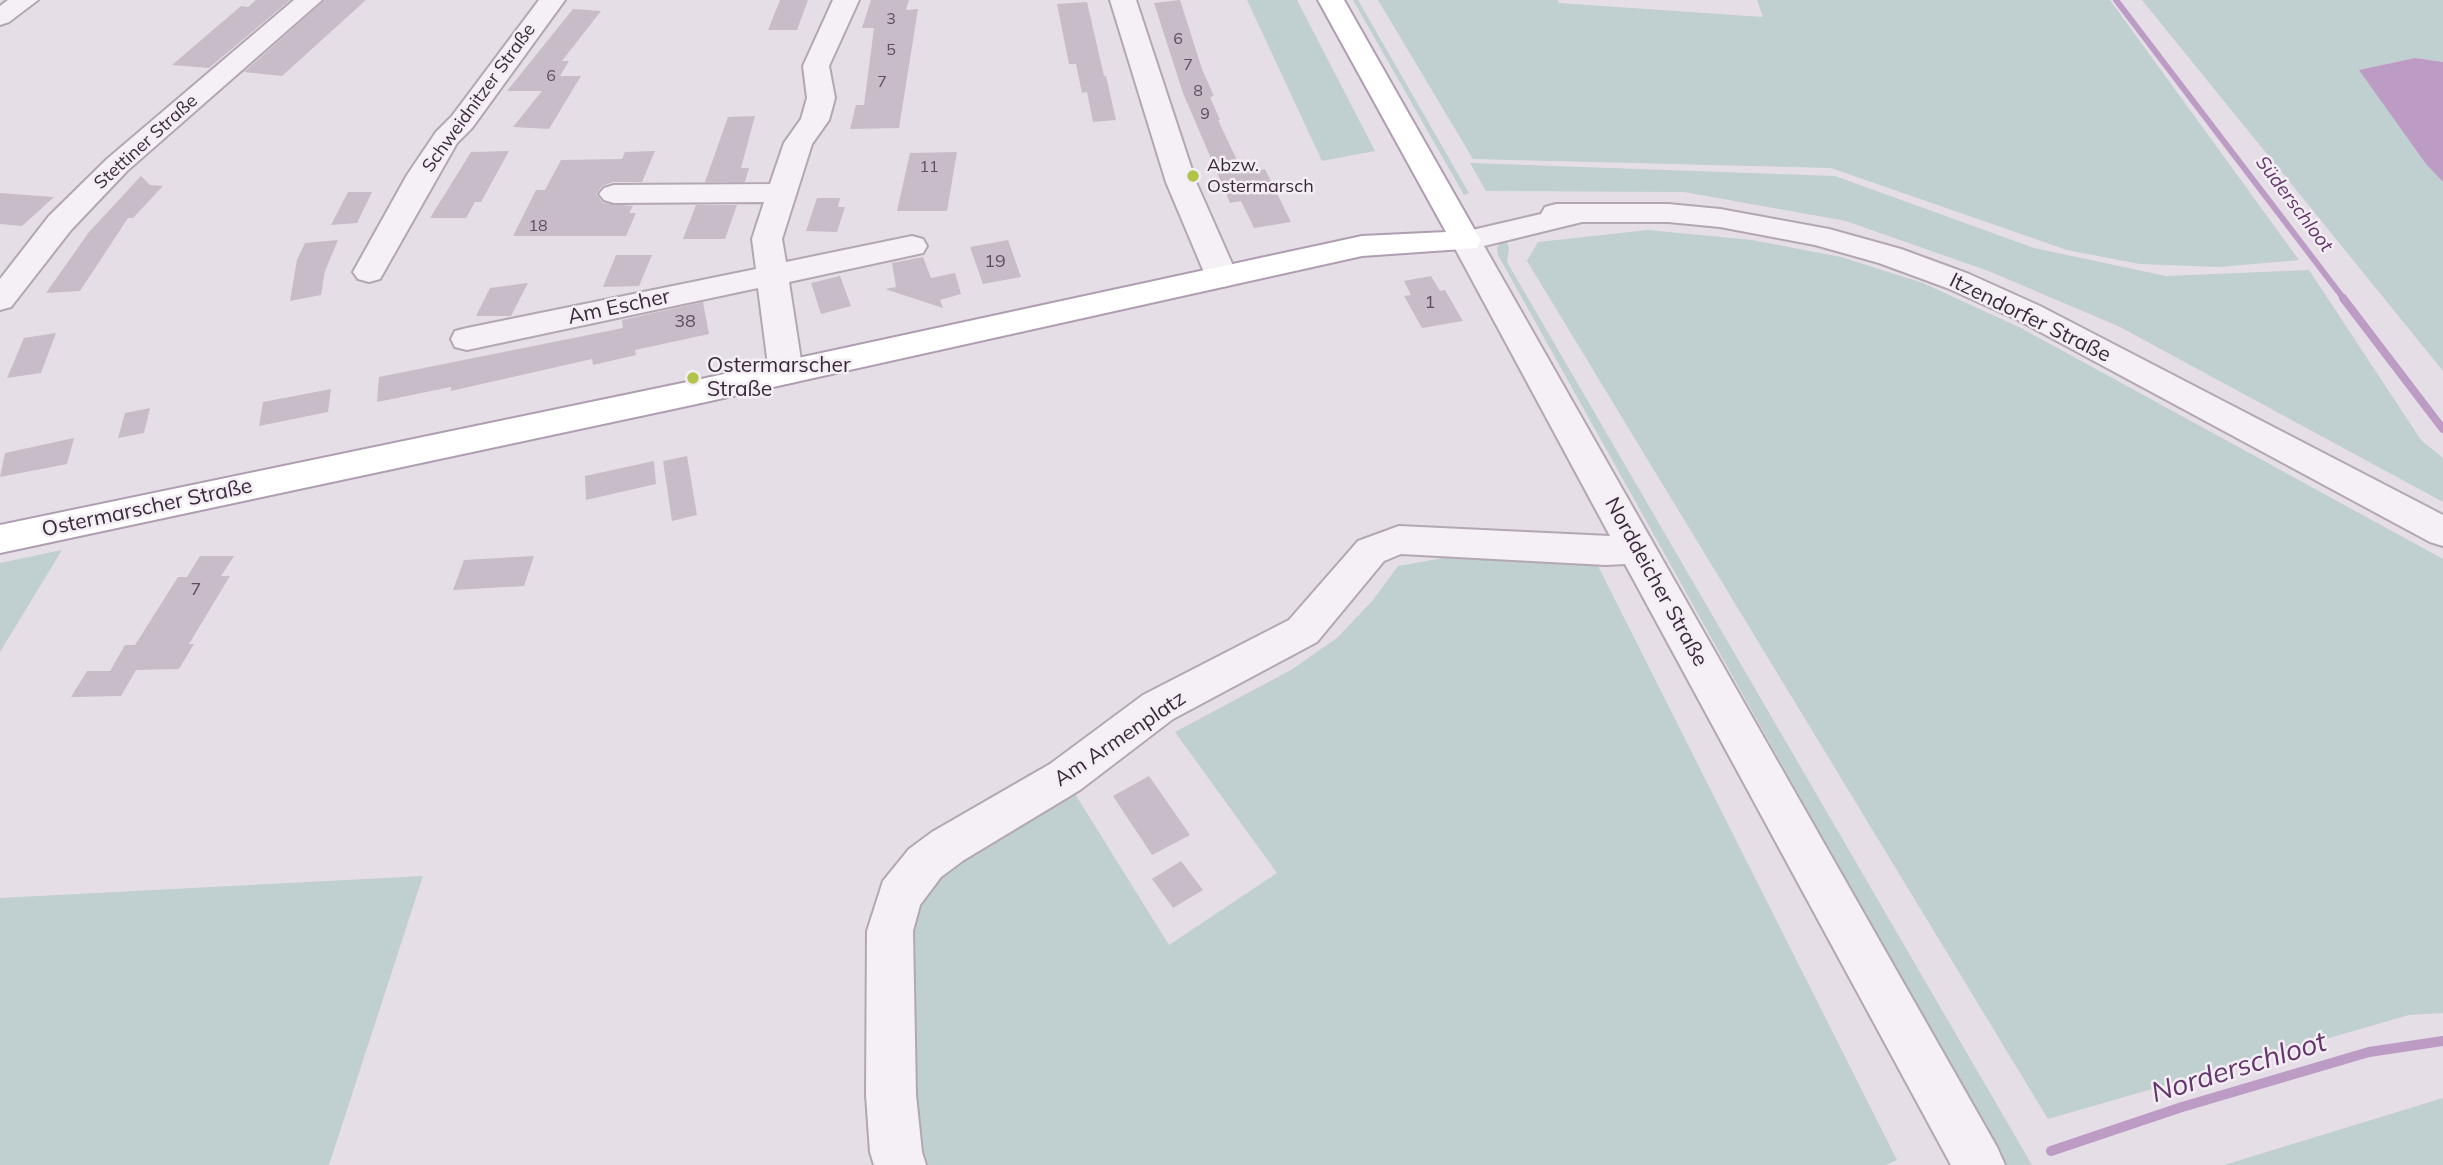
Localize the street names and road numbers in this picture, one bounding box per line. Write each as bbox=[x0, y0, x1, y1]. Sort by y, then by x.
street label: Schweidnitzer Straße bbox=[418, 20, 540, 176]
street label: Stettiner Straße bbox=[90, 90, 202, 194]
street label: Itzendorfer Straße bbox=[1945, 268, 2115, 368]
street label: Am Escher bbox=[566, 284, 672, 330]
street label: Ostermarscher Straße bbox=[40, 473, 254, 543]
street label: Norddeicher Straße bbox=[1599, 493, 1713, 671]
street label: Am Armenplatz bbox=[1050, 686, 1190, 792]

